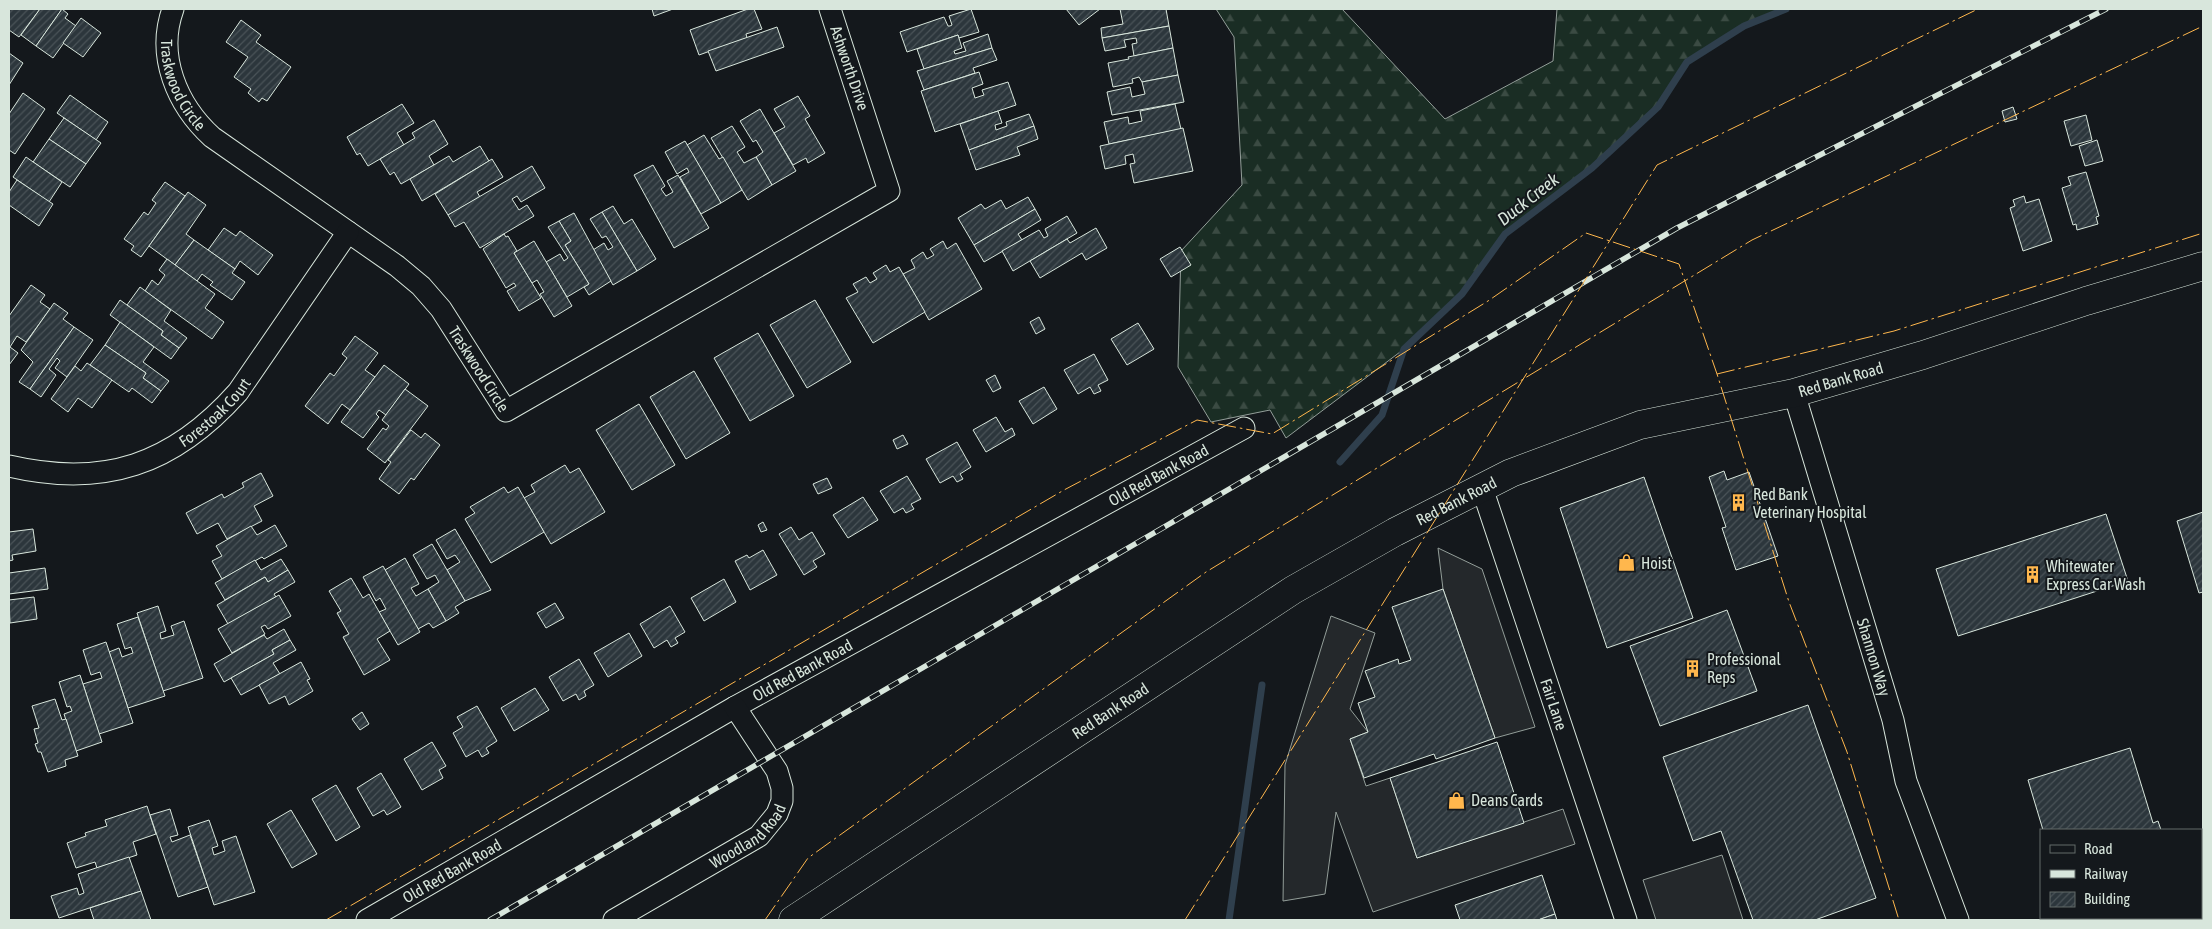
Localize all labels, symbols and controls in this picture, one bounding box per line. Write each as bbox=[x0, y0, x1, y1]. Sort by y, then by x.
street label: Ashworth Drive bbox=[827, 23, 873, 113]
street label: Traskwood Circle bbox=[158, 39, 210, 134]
water label: Duck Creek bbox=[1493, 168, 1564, 230]
street label: Traskwood Circle bbox=[445, 323, 513, 415]
street label: Red Bank Road bbox=[1796, 358, 1885, 400]
street label: Forestoak Court bbox=[175, 374, 254, 450]
street label: Old Red Bank Road bbox=[1105, 440, 1211, 509]
street label: Red Bank Road bbox=[1413, 473, 1499, 529]
place label: Red Bank Veterinary Hospital bbox=[1753, 485, 1867, 522]
building icon: Red Bank Veterinary Hospital bbox=[1729, 493, 1749, 513]
shop icon: Hoist bbox=[1617, 553, 1637, 573]
place label: Hoist bbox=[1641, 554, 1672, 572]
place label: Whitewater Express Car Wash bbox=[2046, 557, 2146, 594]
building icon: Whitewater Express Car Wash bbox=[2022, 565, 2042, 585]
street label: Shannon Way bbox=[1854, 616, 1894, 699]
street label: Old Red Bank Road bbox=[749, 636, 855, 705]
place label: Professional Reps bbox=[1707, 650, 1781, 687]
building icon: Professional Reps bbox=[1683, 658, 1703, 678]
street label: Fair Lane bbox=[1537, 676, 1571, 732]
street label: Red Bank Road bbox=[1069, 679, 1152, 742]
shop icon: Deans Cards bbox=[1447, 790, 1467, 810]
place label: Deans Cards bbox=[1471, 791, 1543, 809]
street label: Woodland Road bbox=[707, 802, 789, 872]
legend bbox=[2040, 829, 2202, 919]
street label: Old Red Bank Road bbox=[399, 835, 504, 906]
text: Road bbox=[2084, 840, 2113, 857]
text: Railway bbox=[2084, 865, 2128, 882]
text: Building bbox=[2084, 890, 2130, 907]

